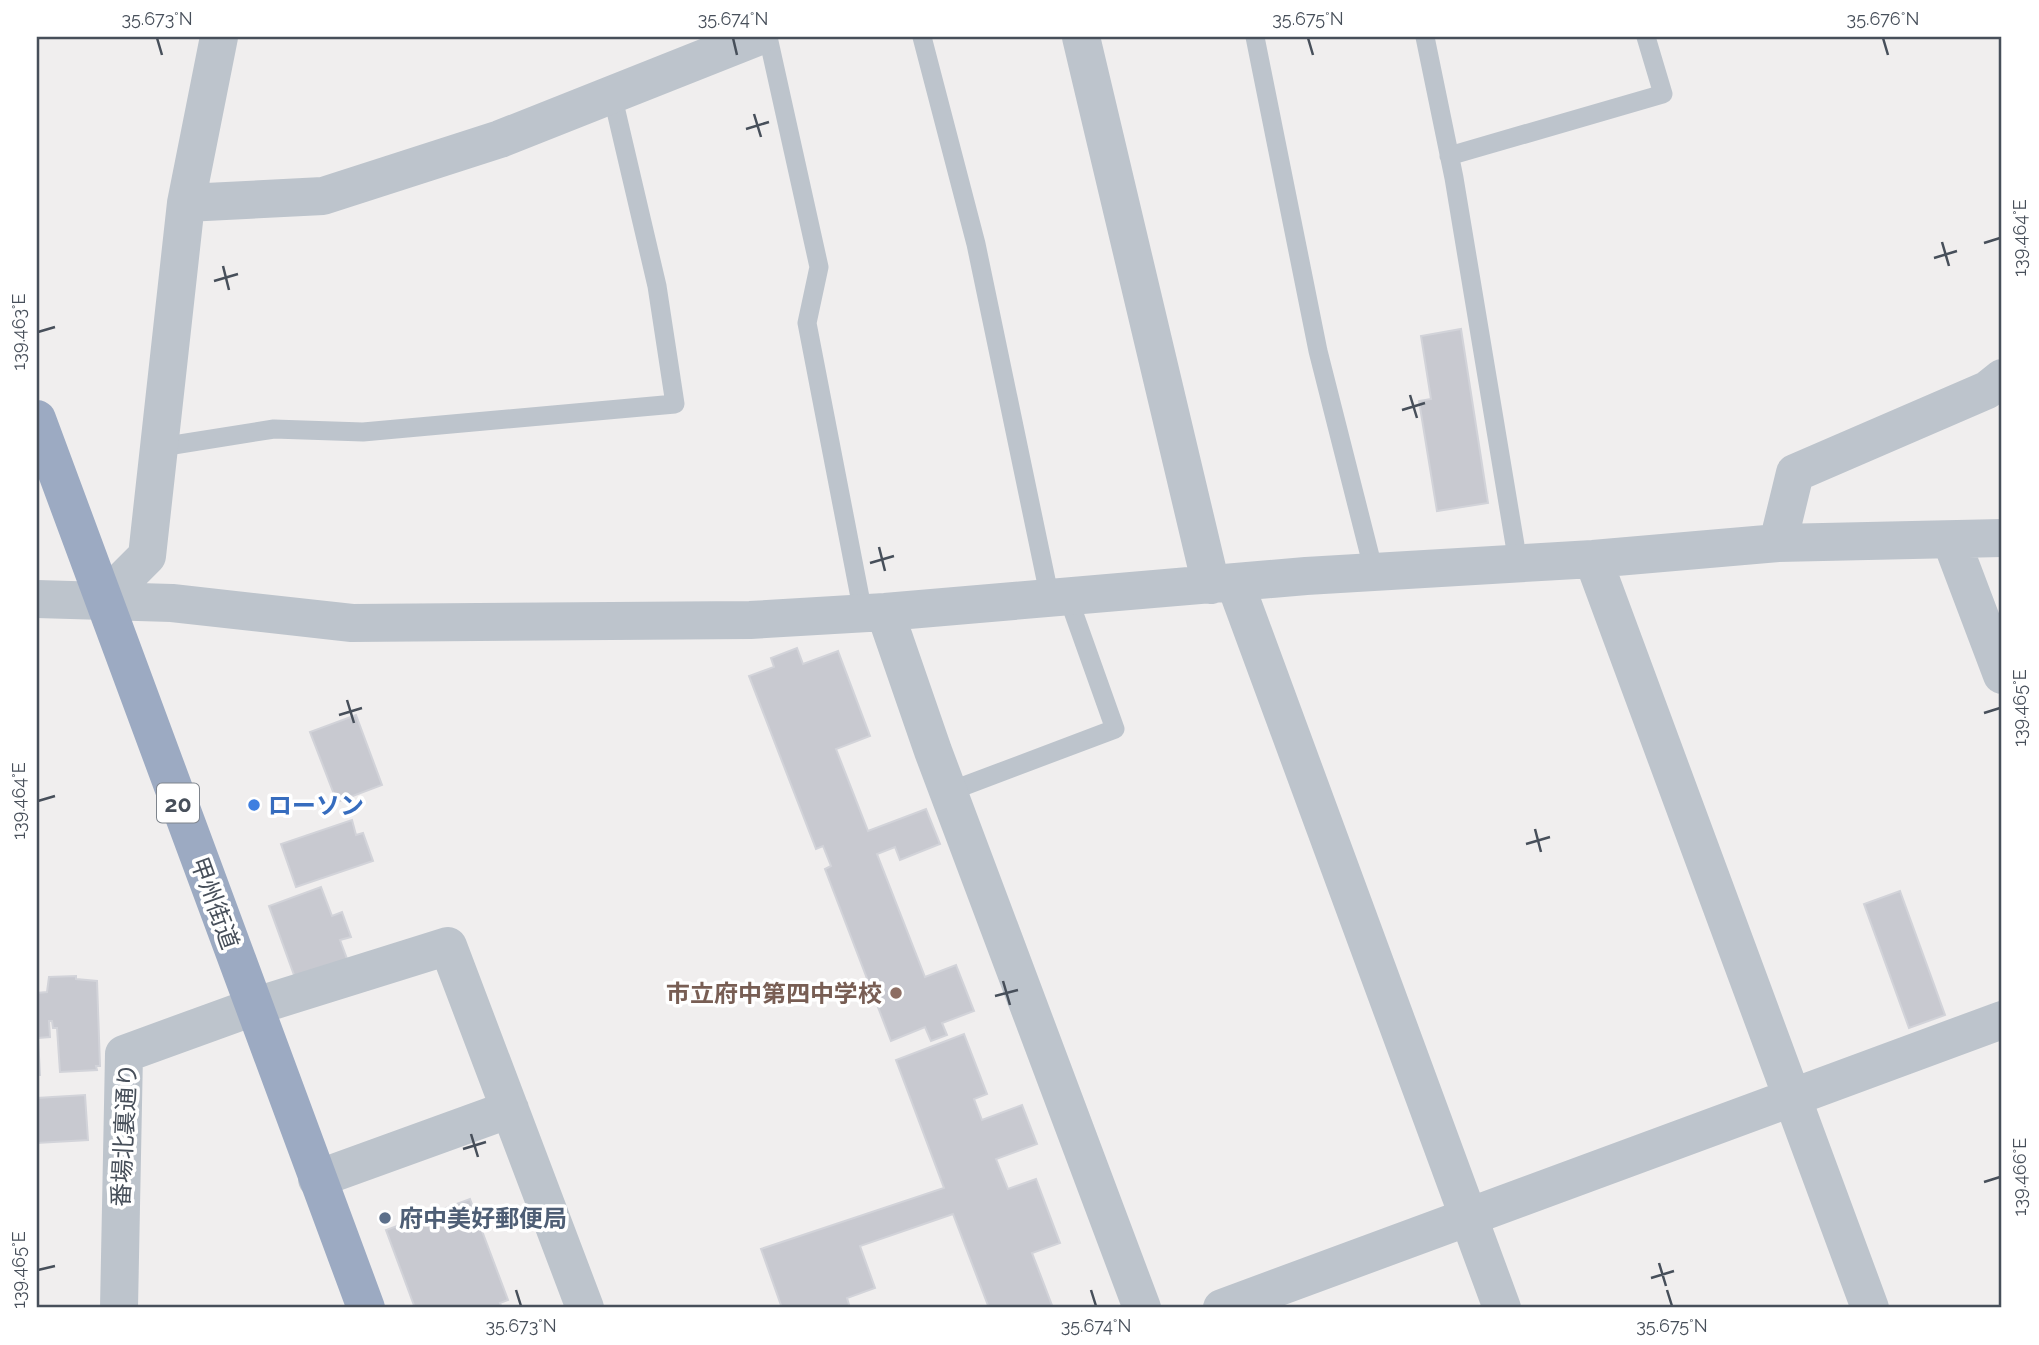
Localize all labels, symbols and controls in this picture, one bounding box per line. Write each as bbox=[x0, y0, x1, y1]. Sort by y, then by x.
text: 35.673°N bbox=[121, 8, 193, 29]
text: 35.674°N bbox=[698, 8, 768, 29]
text: 35.675°N bbox=[1272, 8, 1344, 29]
text: 35.676°N bbox=[1847, 8, 1919, 29]
text: 139.464°E bbox=[2009, 199, 2030, 277]
text: 139.463°E bbox=[8, 294, 29, 370]
text: 139.465°E bbox=[2009, 669, 2030, 747]
text: 139.464°E bbox=[8, 762, 29, 840]
road number: 20 bbox=[157, 783, 199, 822]
place label: ローソン bbox=[268, 791, 364, 820]
marker: ローソン bbox=[246, 797, 262, 813]
street label: 甲州街道 bbox=[185, 853, 245, 953]
place label: 市立府中第四中学校 bbox=[666, 979, 882, 1008]
marker: 市立府中第四中学校 bbox=[888, 985, 904, 1001]
street label: 番場北裏通り bbox=[106, 1062, 142, 1208]
text: 139.466°E bbox=[2009, 1138, 2030, 1216]
place label: 府中美好郵便局 bbox=[399, 1204, 567, 1233]
marker: 府中美好郵便局 bbox=[377, 1210, 393, 1226]
text: 139.465°E bbox=[8, 1231, 29, 1309]
text: 35.673°N bbox=[485, 1315, 557, 1336]
text: 35.674°N bbox=[1061, 1315, 1131, 1336]
text: 35.675°N bbox=[1636, 1315, 1708, 1336]

